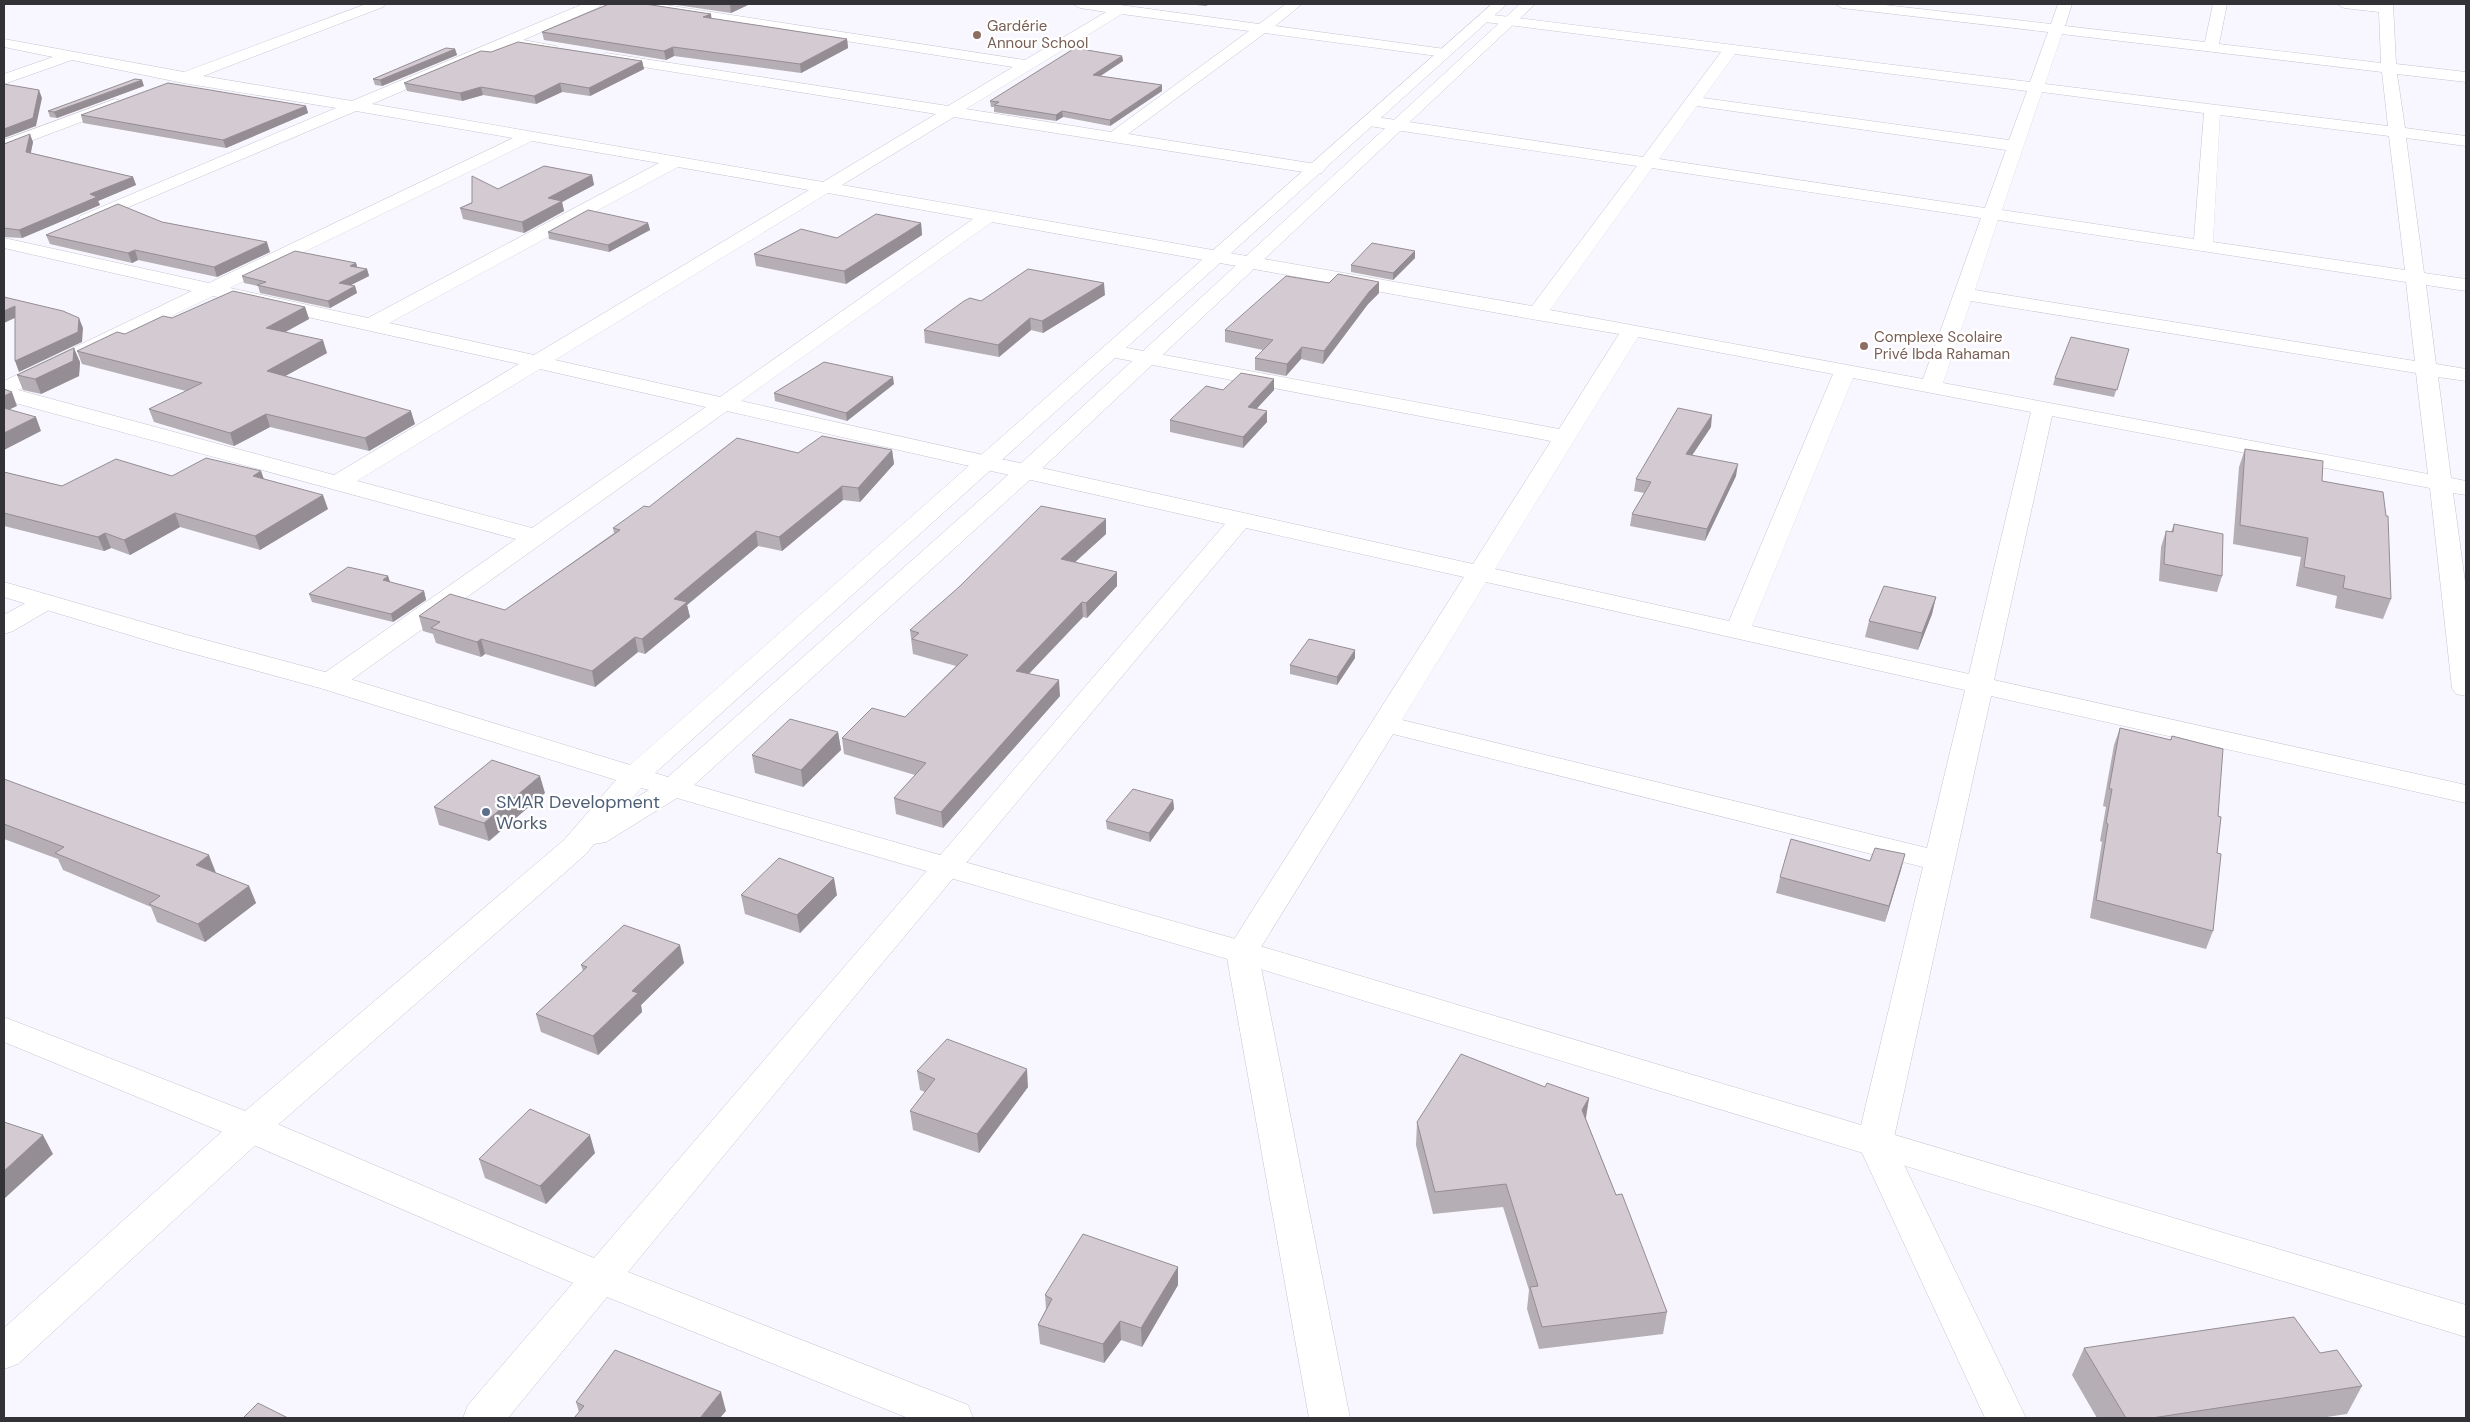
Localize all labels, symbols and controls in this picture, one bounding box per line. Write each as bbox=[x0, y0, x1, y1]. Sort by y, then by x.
place label: Gardérie Annour School bbox=[987, 16, 1088, 53]
marker: Gardérie Annour School bbox=[971, 29, 983, 41]
place label: Complexe Scolaire Privé Ibda Rahaman bbox=[1874, 327, 2010, 364]
marker: Complexe Scolaire Privé Ibda Rahaman bbox=[1858, 340, 1870, 352]
place label: SMAR Development Works bbox=[496, 790, 660, 835]
marker: SMAR Development Works bbox=[480, 806, 492, 818]

